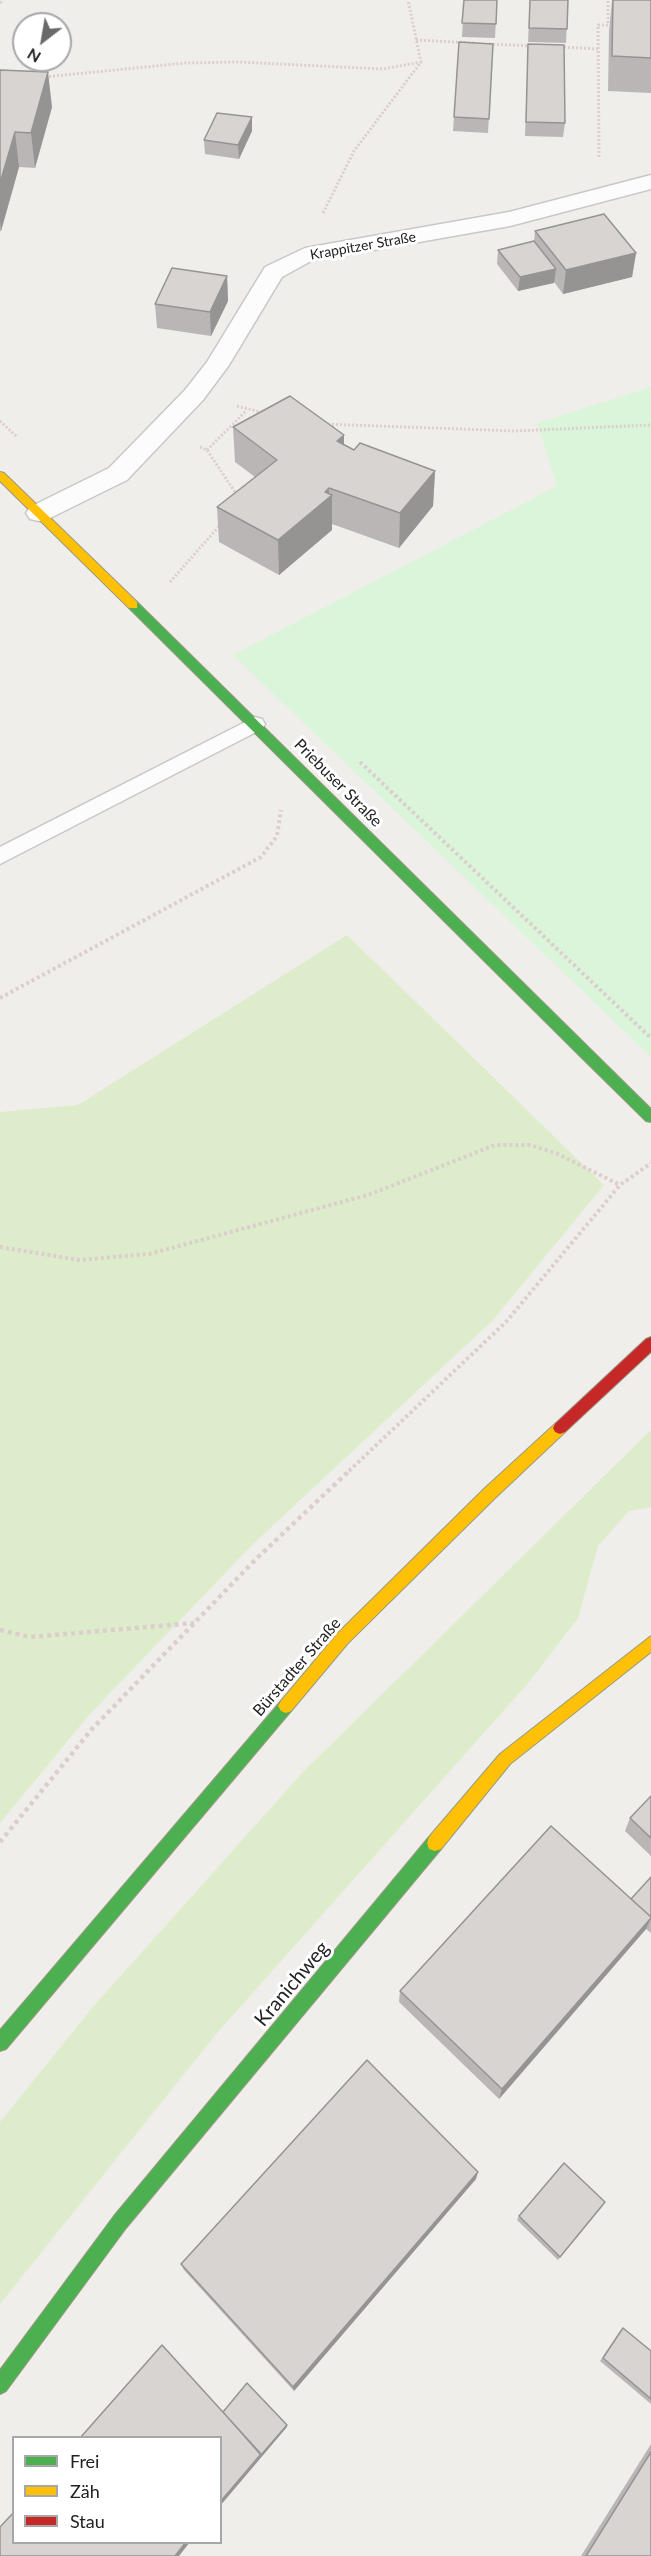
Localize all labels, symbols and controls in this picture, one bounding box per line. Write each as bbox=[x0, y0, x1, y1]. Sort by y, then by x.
north arrow bbox=[12, 12, 72, 72]
text: N bbox=[23, 45, 44, 67]
street label: Krappitzer Straße bbox=[309, 228, 417, 264]
street label: Priebuser Straße bbox=[290, 735, 386, 831]
street label: Bürstadter Straße bbox=[249, 1614, 345, 1720]
street label: Kranichweg bbox=[250, 1937, 334, 2031]
legend bbox=[12, 2436, 222, 2544]
text: Frei bbox=[70, 2450, 99, 2472]
text: Zäh bbox=[70, 2480, 100, 2502]
text: Stau bbox=[70, 2510, 105, 2532]

